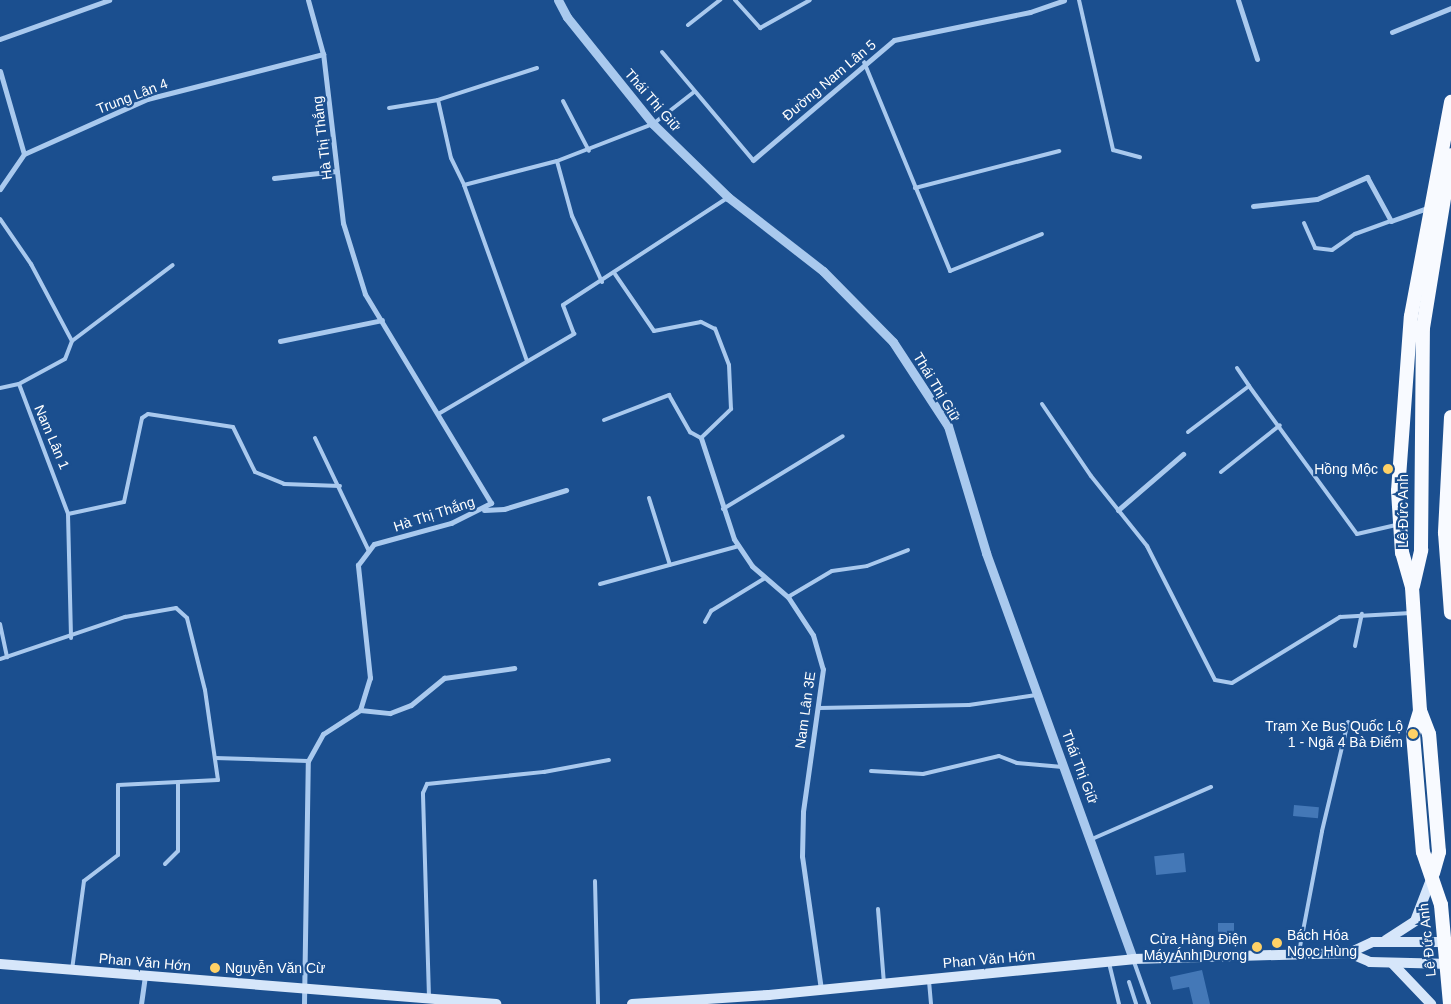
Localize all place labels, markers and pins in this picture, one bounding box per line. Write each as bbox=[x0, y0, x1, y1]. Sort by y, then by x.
place label: Hồng Mộc bbox=[1314, 461, 1378, 477]
marker: Hồng Mộc bbox=[1382, 463, 1394, 475]
place label: Trạm Xe Bus Quốc Lộ 1 - Ngã 4 Bà Điểm bbox=[1265, 718, 1403, 750]
marker: Trạm Xe Bus Quốc Lộ 1 - Ngã 4 Bà Điểm bbox=[1407, 728, 1419, 740]
place label: Bách Hóa Ngọc Hùng bbox=[1287, 927, 1357, 960]
place label: Cửa Hàng Điện Máy Ánh Dương bbox=[1144, 931, 1247, 964]
marker: Bách Hóa Ngọc Hùng bbox=[1271, 937, 1283, 949]
marker: Cửa Hàng Điện Máy Ánh Dương bbox=[1251, 941, 1263, 953]
place label: Nguyễn Văn Cừ bbox=[225, 960, 325, 976]
marker: Nguyễn Văn Cừ bbox=[209, 962, 221, 974]

